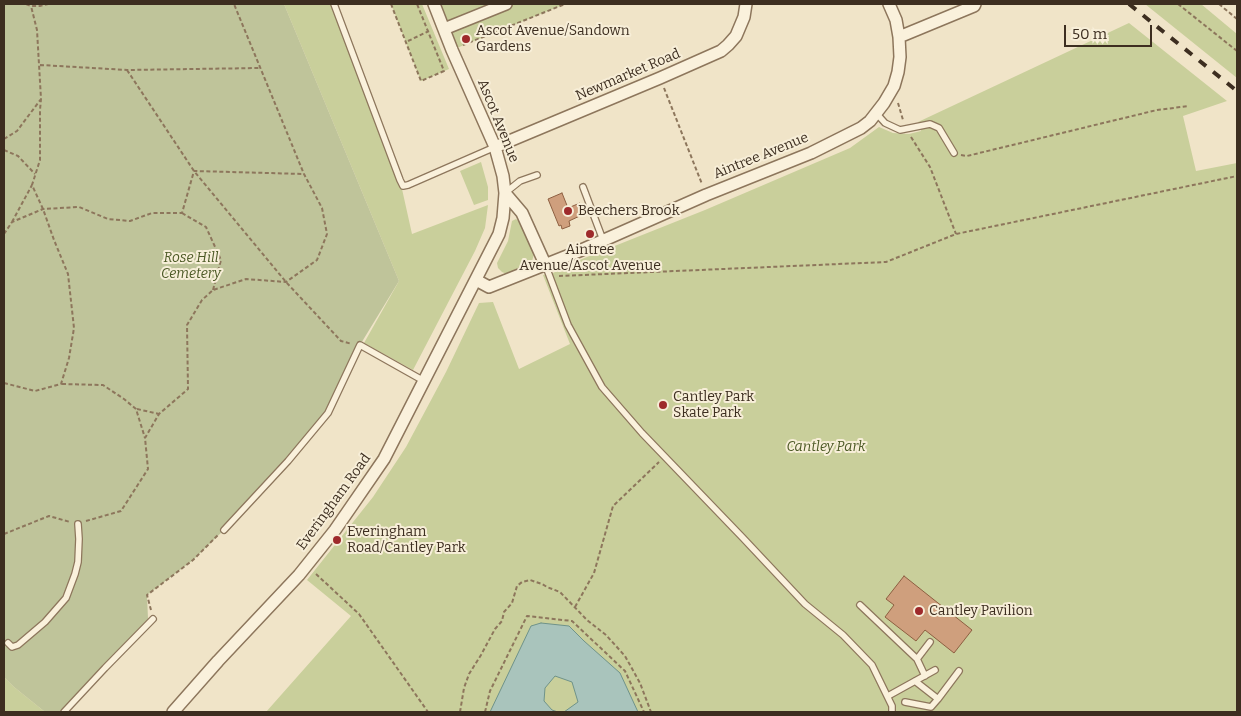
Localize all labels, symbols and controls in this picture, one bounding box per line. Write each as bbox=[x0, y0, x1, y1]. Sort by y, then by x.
scale bar bbox=[1066, 15, 1154, 47]
place label: Ascot Avenue/Sandown Gardens bbox=[476, 23, 630, 56]
text: 50 m bbox=[1072, 25, 1107, 43]
marker: Ascot Avenue/Sandown Gardens bbox=[460, 33, 472, 45]
street label: Newmarket Road bbox=[573, 45, 683, 105]
street label: Ascot Avenue bbox=[474, 77, 522, 165]
street label: Aintree Avenue bbox=[711, 129, 811, 183]
place label: Beechers Brook bbox=[578, 203, 680, 219]
marker: Beechers Brook bbox=[562, 205, 574, 217]
marker: Aintree Avenue/Ascot Avenue bbox=[584, 228, 596, 240]
place label: Aintree Avenue/Ascot Avenue bbox=[519, 242, 661, 274]
park label: Rose Hill Cemetery bbox=[161, 250, 221, 282]
place label: Cantley Park Skate Park bbox=[673, 389, 754, 422]
marker: Cantley Park Skate Park bbox=[657, 399, 669, 411]
park label: Cantley Park bbox=[786, 439, 866, 455]
street label: Everingham Road bbox=[293, 450, 375, 554]
place label: Everingham Road/Cantley Park bbox=[347, 524, 466, 556]
marker: Everingham Road/Cantley Park bbox=[331, 534, 343, 546]
place label: Cantley Pavilion bbox=[929, 603, 1033, 619]
marker: Cantley Pavilion bbox=[913, 605, 925, 617]

